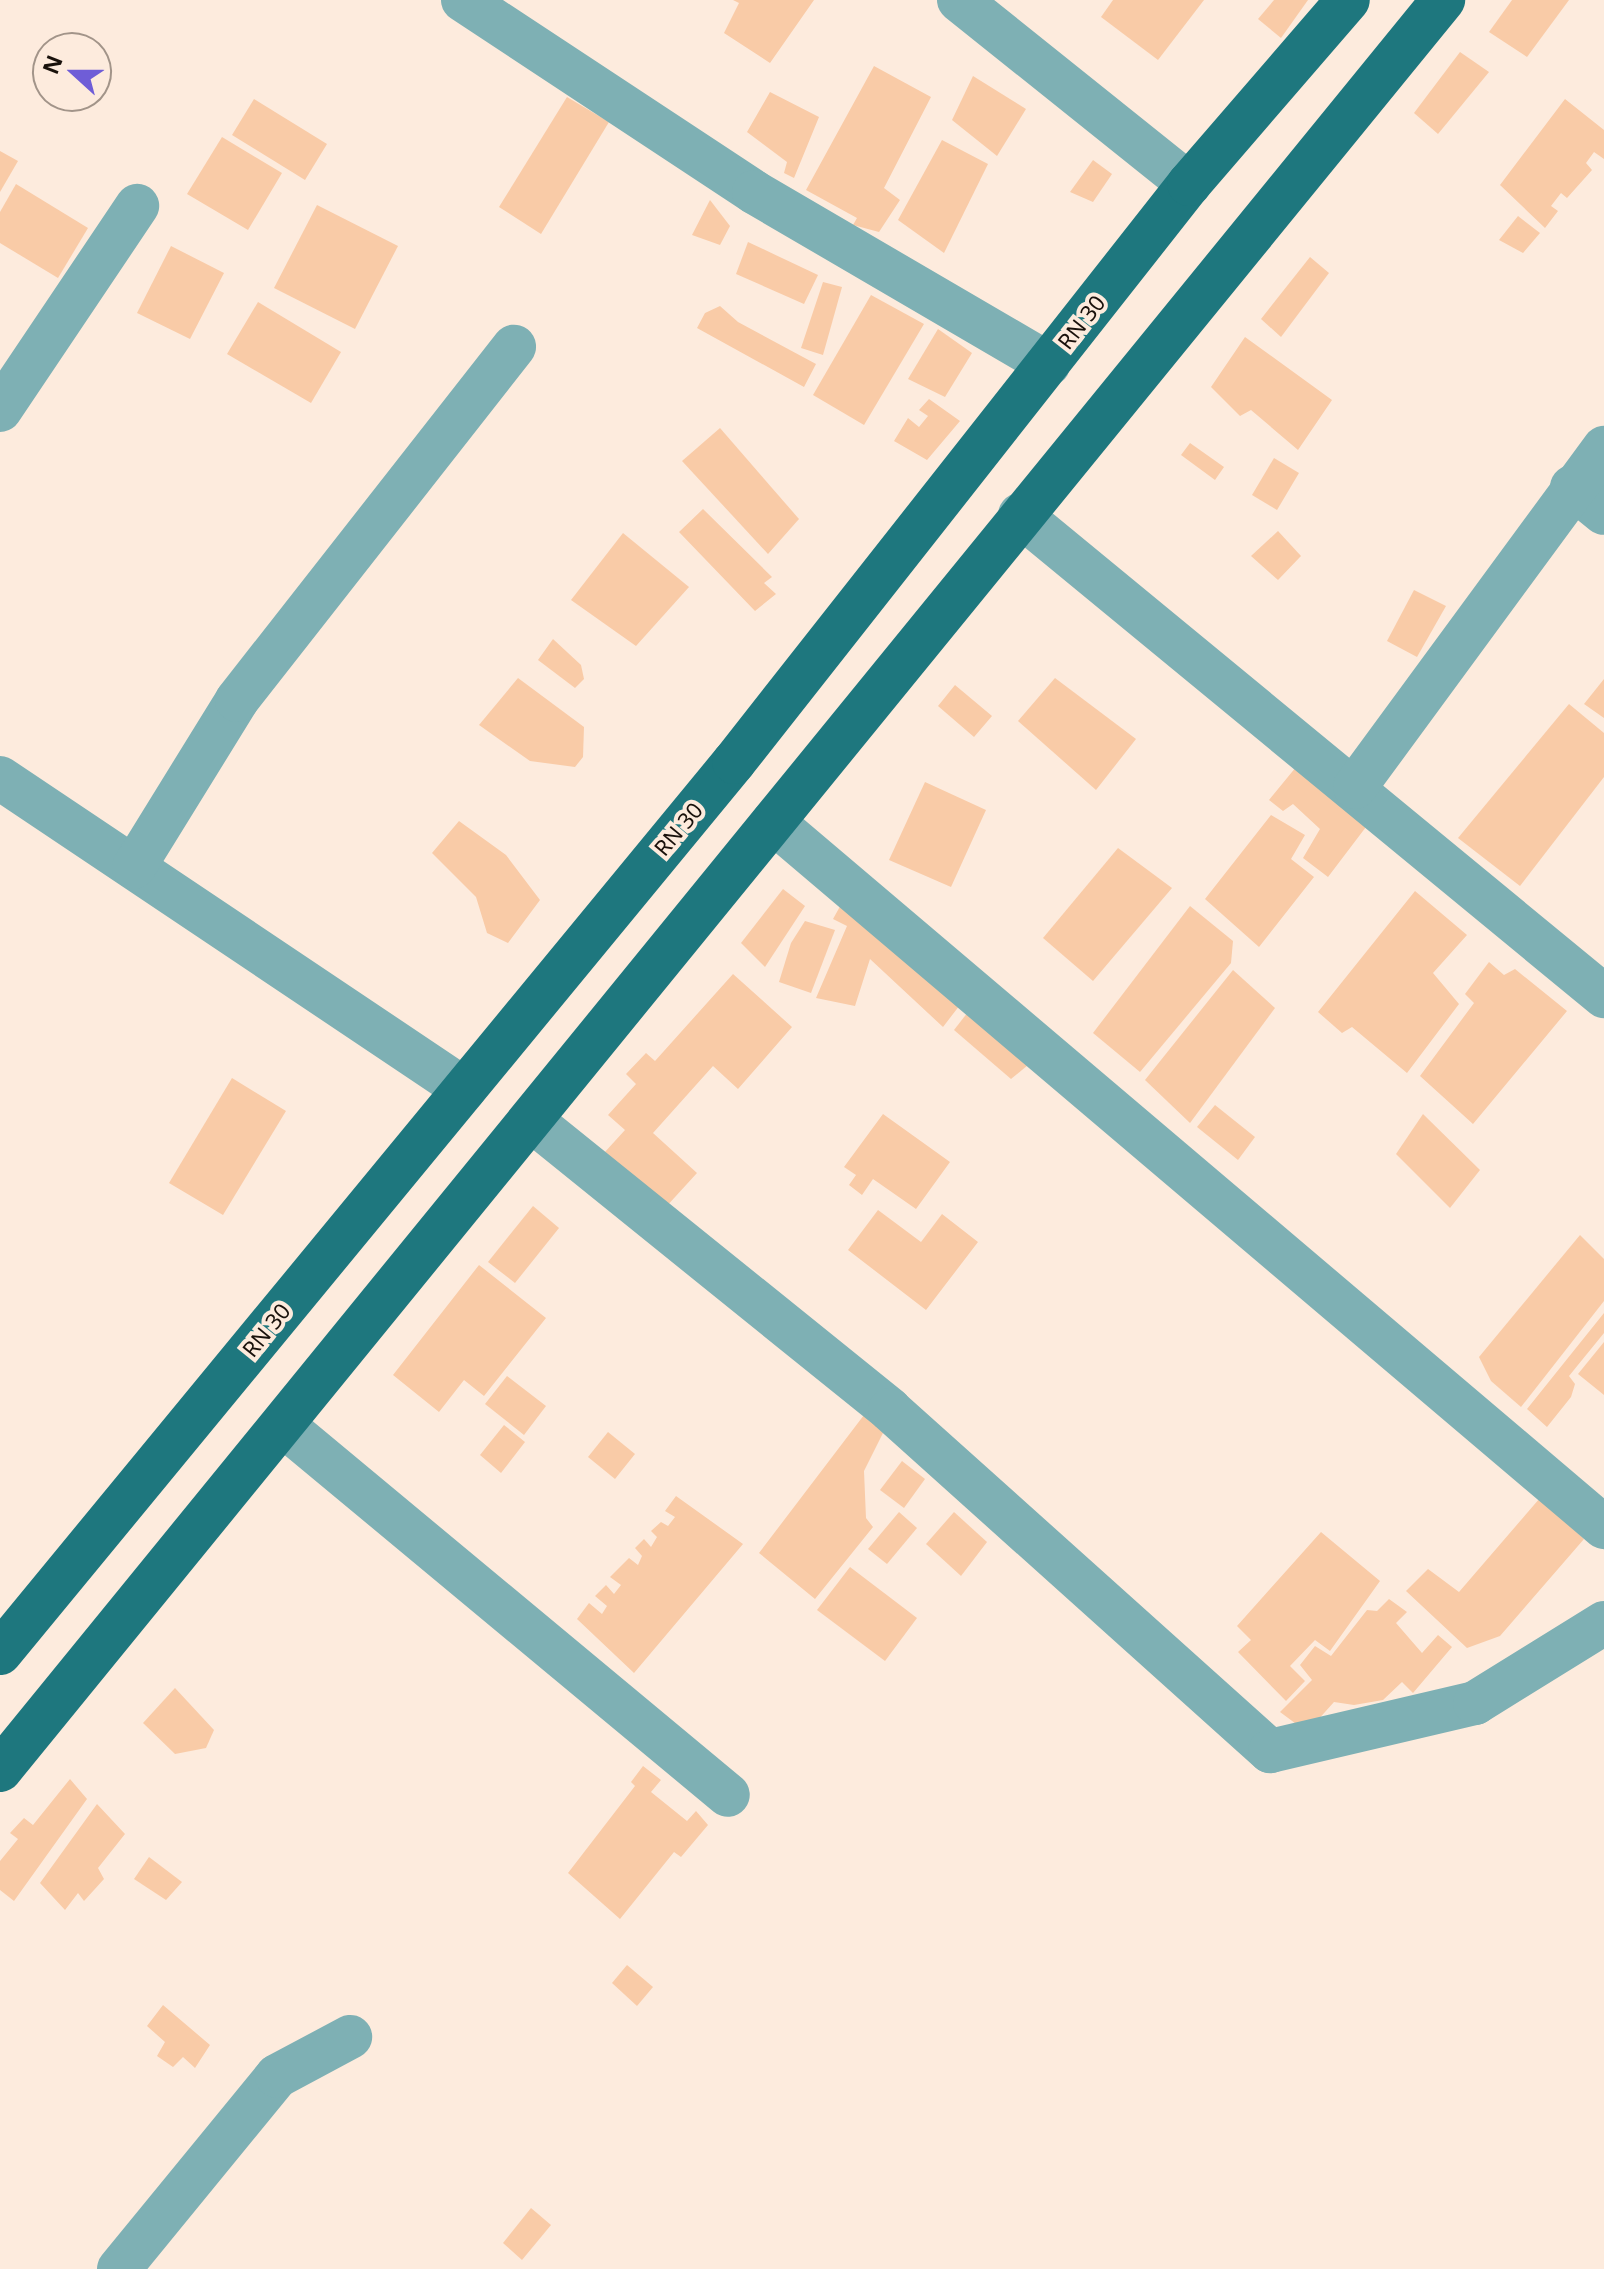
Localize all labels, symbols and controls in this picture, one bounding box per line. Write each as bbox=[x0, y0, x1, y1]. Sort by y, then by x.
north arrow bbox=[32, 32, 112, 112]
text: N bbox=[34, 50, 69, 78]
street label: RN 30 bbox=[1052, 290, 1110, 354]
street label: RN 30 bbox=[648, 797, 708, 861]
street label: RN 30 bbox=[236, 1298, 296, 1362]

